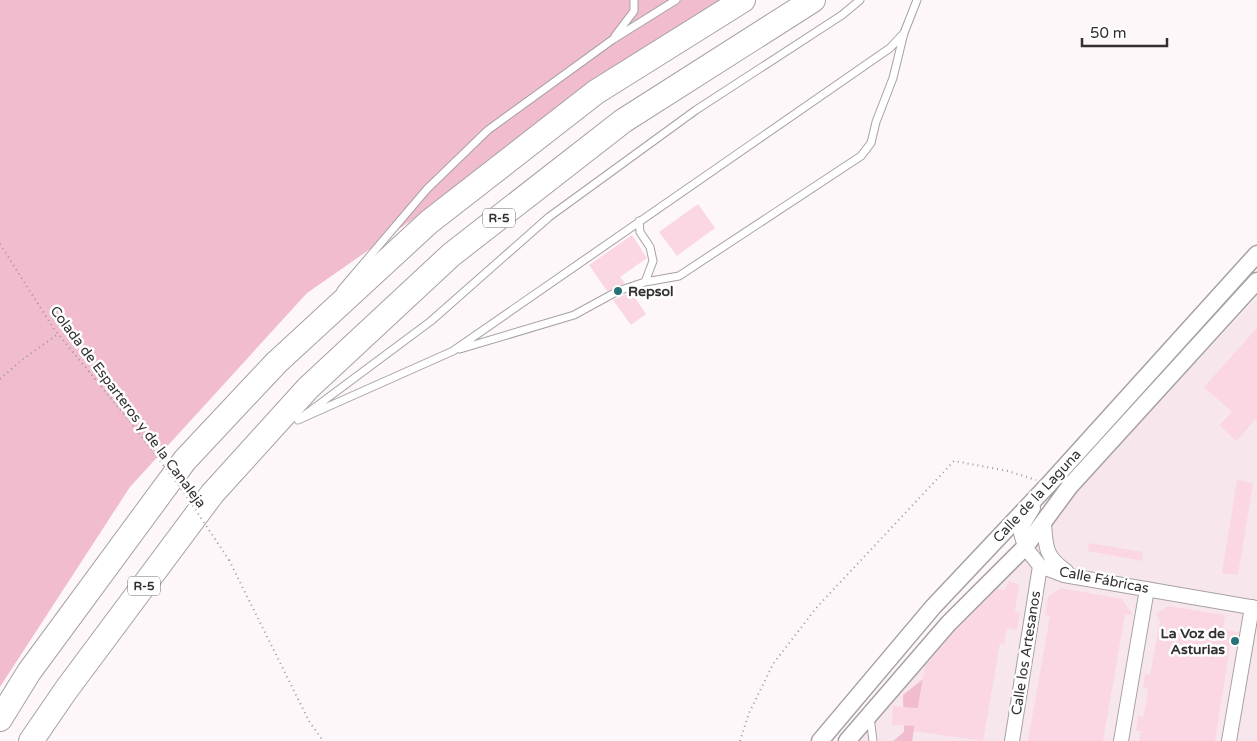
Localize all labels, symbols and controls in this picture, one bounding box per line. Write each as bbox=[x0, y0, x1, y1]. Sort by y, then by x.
scale bar bbox=[1082, 15, 1167, 47]
text: 50 m bbox=[1090, 24, 1127, 42]
road number: R-5 bbox=[483, 208, 515, 228]
place label: Repsol bbox=[628, 283, 673, 300]
marker: Repsol bbox=[612, 285, 624, 297]
street label: Colada de Esparteros y de la Canaleja bbox=[46, 303, 210, 511]
street label: Calle de la Laguna bbox=[989, 446, 1085, 546]
street label: Calle Fábricas bbox=[1058, 563, 1151, 597]
road number: R-5 bbox=[128, 576, 160, 596]
street label: Calle los Artesanos bbox=[1008, 589, 1044, 716]
place label: La Voz de Asturias bbox=[1161, 625, 1225, 658]
marker: La Voz de Asturias bbox=[1229, 635, 1241, 647]

